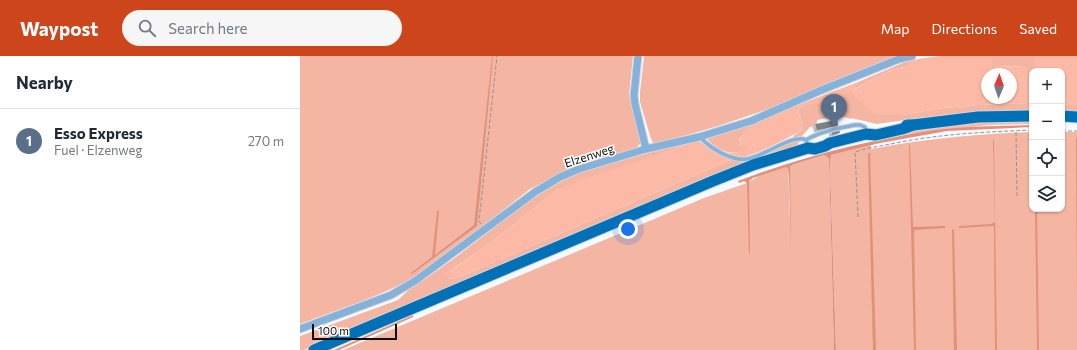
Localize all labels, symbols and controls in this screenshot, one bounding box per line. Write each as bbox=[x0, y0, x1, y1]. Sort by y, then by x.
search box bbox=[122, 10, 402, 46]
text: Waypost bbox=[20, 17, 98, 40]
icon: search bbox=[136, 17, 158, 39]
text: Search here bbox=[168, 19, 248, 37]
text: Map bbox=[881, 20, 910, 37]
text: Directions bbox=[932, 20, 997, 37]
text: Saved bbox=[1019, 20, 1057, 37]
north arrow bbox=[981, 68, 1017, 104]
map controls bbox=[1029, 68, 1065, 212]
button: + bbox=[1029, 68, 1065, 104]
text: Nearby bbox=[16, 72, 73, 93]
pin: 1 bbox=[821, 94, 847, 127]
button: − bbox=[1029, 104, 1065, 140]
text: Esso Express bbox=[54, 124, 143, 142]
text: 1 bbox=[26, 133, 32, 149]
text: 270 m bbox=[248, 133, 284, 149]
street label: Elzenweg bbox=[562, 140, 616, 170]
button: locate bbox=[1029, 140, 1065, 176]
text: Fuel · Elzenweg bbox=[54, 142, 142, 158]
button: layers bbox=[1029, 176, 1065, 212]
your location bbox=[618, 219, 638, 239]
scale bar bbox=[312, 322, 397, 341]
text: 100 m bbox=[318, 324, 349, 337]

